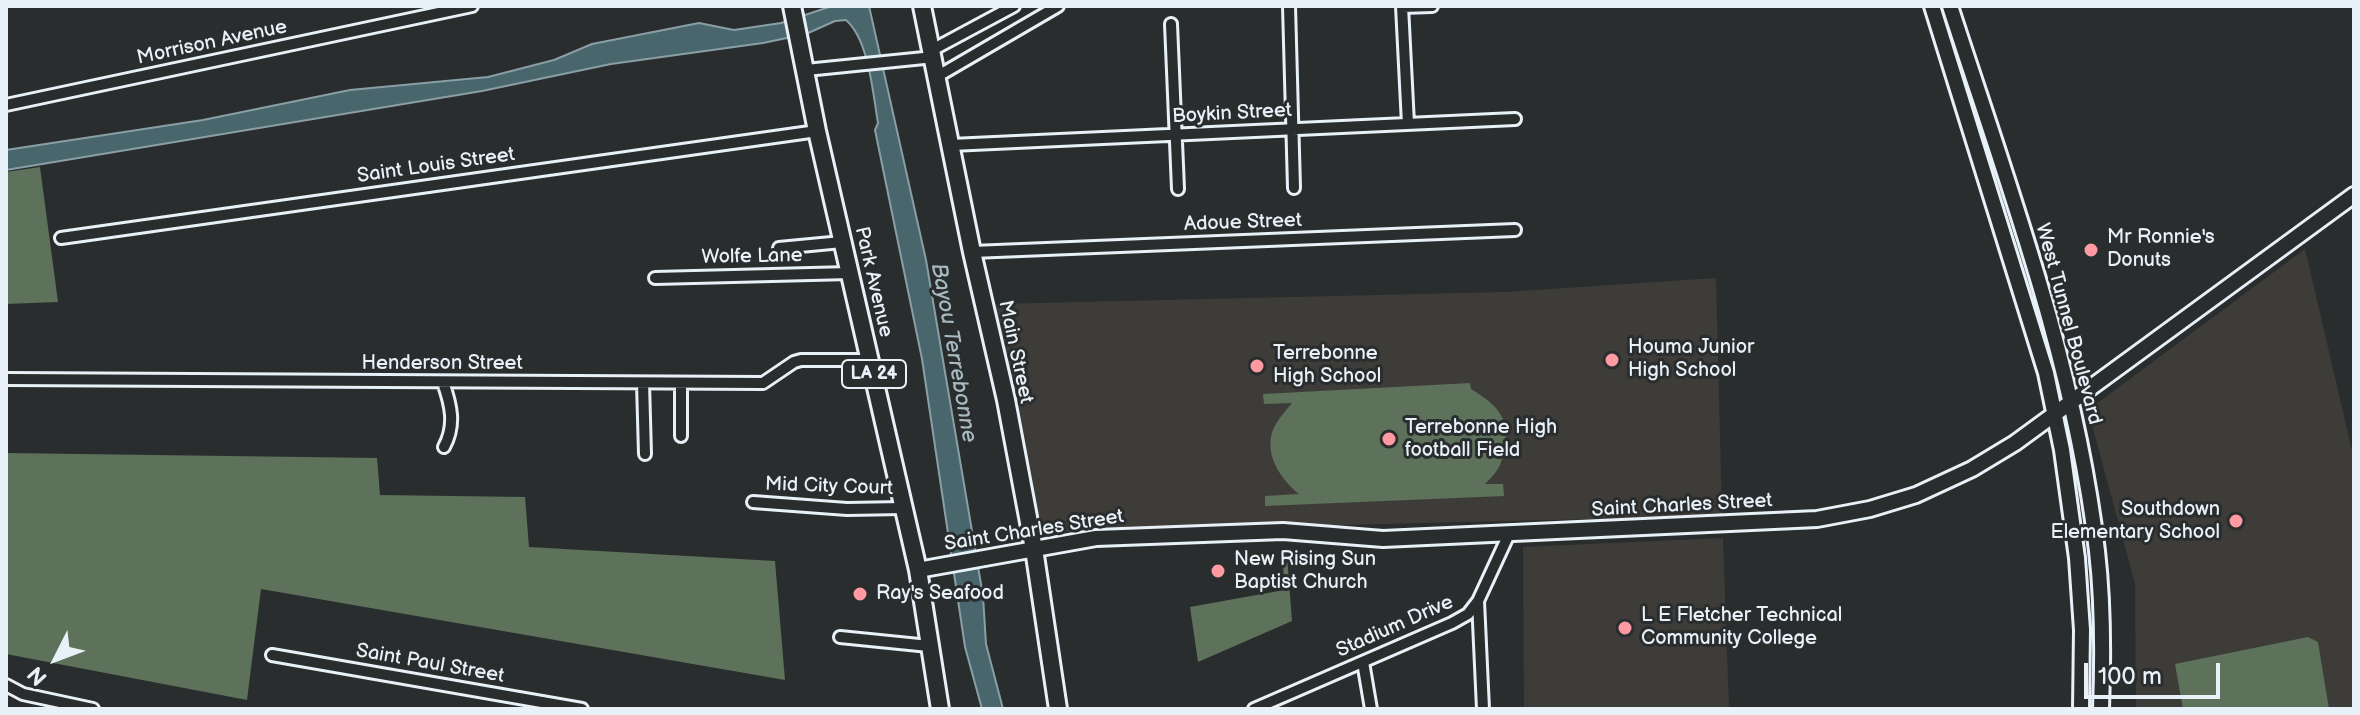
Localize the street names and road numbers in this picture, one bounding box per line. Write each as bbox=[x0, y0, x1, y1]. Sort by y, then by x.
street label: Morrison Avenue bbox=[135, 15, 289, 71]
street label: Boykin Street bbox=[1171, 99, 1293, 129]
street label: Saint Louis Street bbox=[356, 143, 516, 189]
street label: Adoue Street bbox=[1184, 209, 1302, 237]
street label: West Tunnel Boulevard bbox=[2030, 221, 2106, 427]
street label: Park Avenue bbox=[849, 224, 897, 340]
street label: Wolfe Lane bbox=[701, 244, 803, 270]
street label: Main Street bbox=[992, 298, 1038, 406]
street label: Henderson Street bbox=[361, 352, 523, 376]
road number: LA 24 bbox=[842, 360, 906, 388]
street label: Mid City Court bbox=[764, 473, 894, 501]
street label: Saint Charles Street bbox=[1591, 489, 1773, 523]
street label: Saint Charles Street bbox=[943, 505, 1125, 557]
street label: Stadium Drive bbox=[1333, 591, 1457, 663]
street label: Saint Paul Street bbox=[354, 639, 506, 689]

